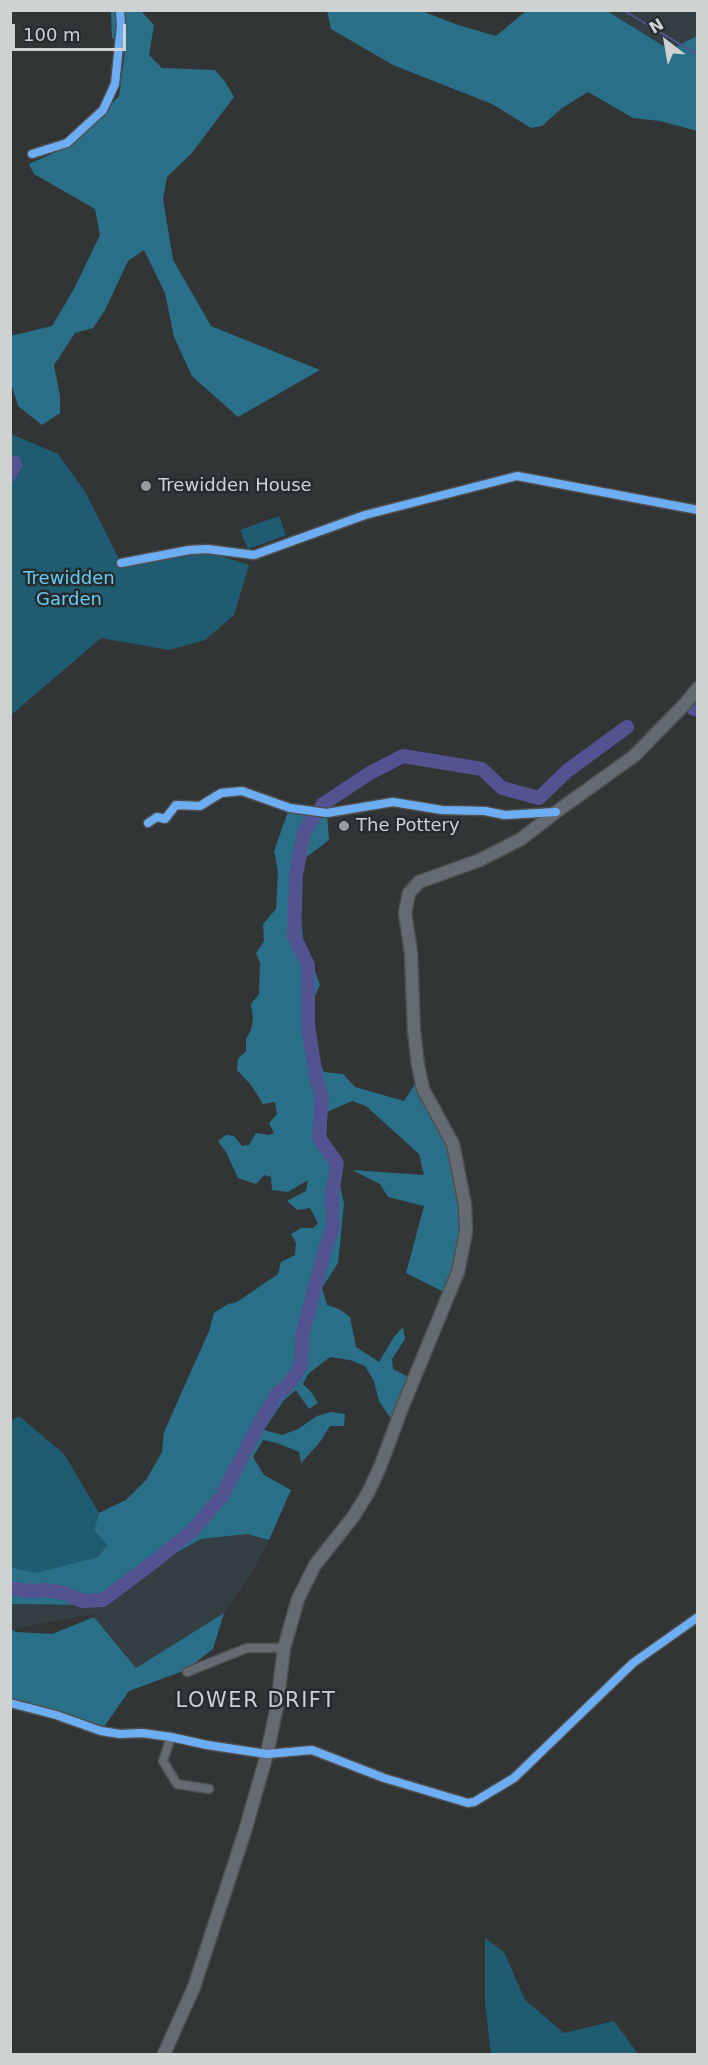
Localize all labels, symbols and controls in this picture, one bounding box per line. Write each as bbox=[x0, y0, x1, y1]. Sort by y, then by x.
scale bar bbox=[15, 12, 129, 50]
north arrow bbox=[636, 12, 696, 72]
text: N bbox=[646, 15, 667, 38]
text: 100 m bbox=[23, 24, 81, 45]
place label: Trewidden House bbox=[158, 475, 312, 497]
marker: Trewidden House bbox=[139, 479, 153, 493]
park label: Trewidden Garden bbox=[23, 568, 115, 610]
place label: The Pottery bbox=[356, 815, 460, 837]
marker: The Pottery bbox=[337, 819, 351, 833]
district label: LOWER DRIFT bbox=[176, 1689, 336, 1715]

